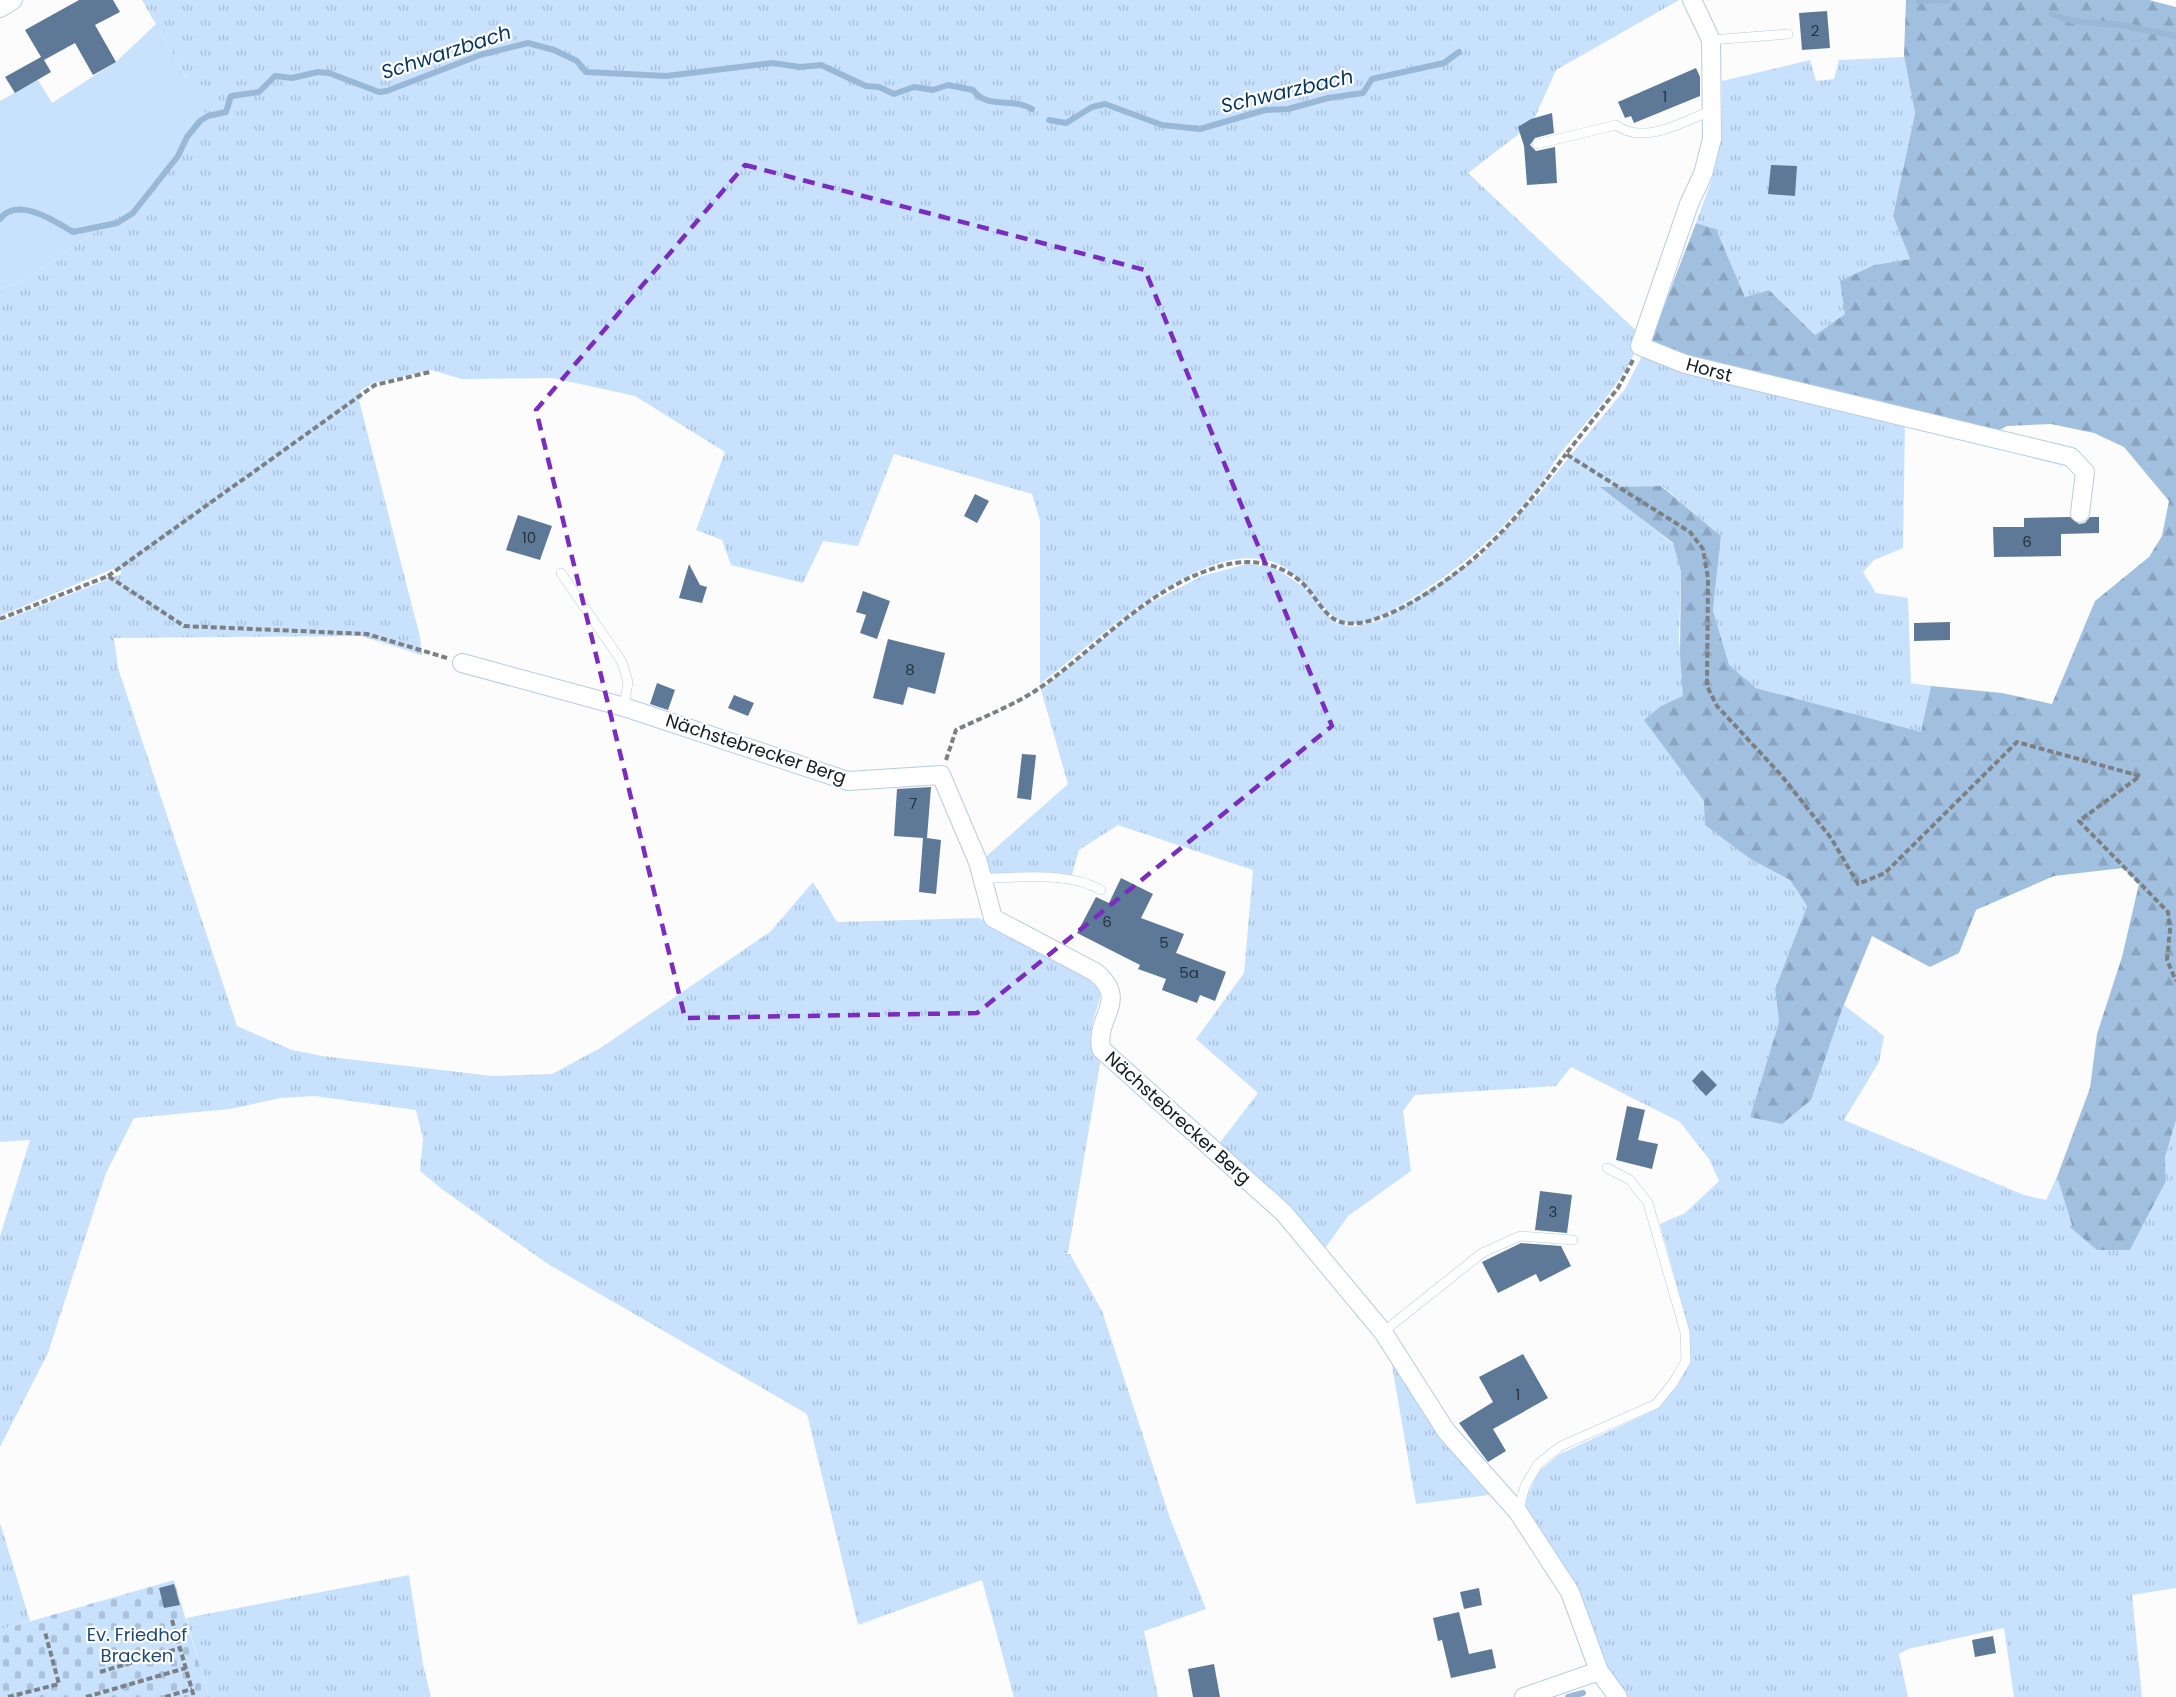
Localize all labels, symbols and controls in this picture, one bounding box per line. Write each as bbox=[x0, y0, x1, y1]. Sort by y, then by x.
water label: Schwarzbach bbox=[377, 18, 515, 86]
house number: 2 bbox=[1811, 20, 1819, 41]
water label: Schwarzbach bbox=[1218, 62, 1356, 120]
house number: 1 bbox=[1663, 86, 1667, 107]
street label: Horst bbox=[1683, 351, 1735, 388]
house number: 10 bbox=[522, 527, 536, 548]
house number: 6 bbox=[2022, 531, 2032, 552]
house number: 8 bbox=[905, 659, 915, 680]
street label: Nächstebrecker Berg bbox=[663, 708, 850, 790]
house number: 7 bbox=[909, 793, 917, 814]
house number: 6 bbox=[1102, 911, 1112, 932]
house number: 5 bbox=[1159, 932, 1169, 953]
house number: 5a bbox=[1179, 962, 1199, 983]
street label: Nächstebrecker Berg bbox=[1100, 1045, 1257, 1190]
house number: 3 bbox=[1549, 1201, 1557, 1222]
house number: 1 bbox=[1516, 1384, 1520, 1405]
park label: Ev. Friedhof Bracken bbox=[87, 1622, 187, 1668]

